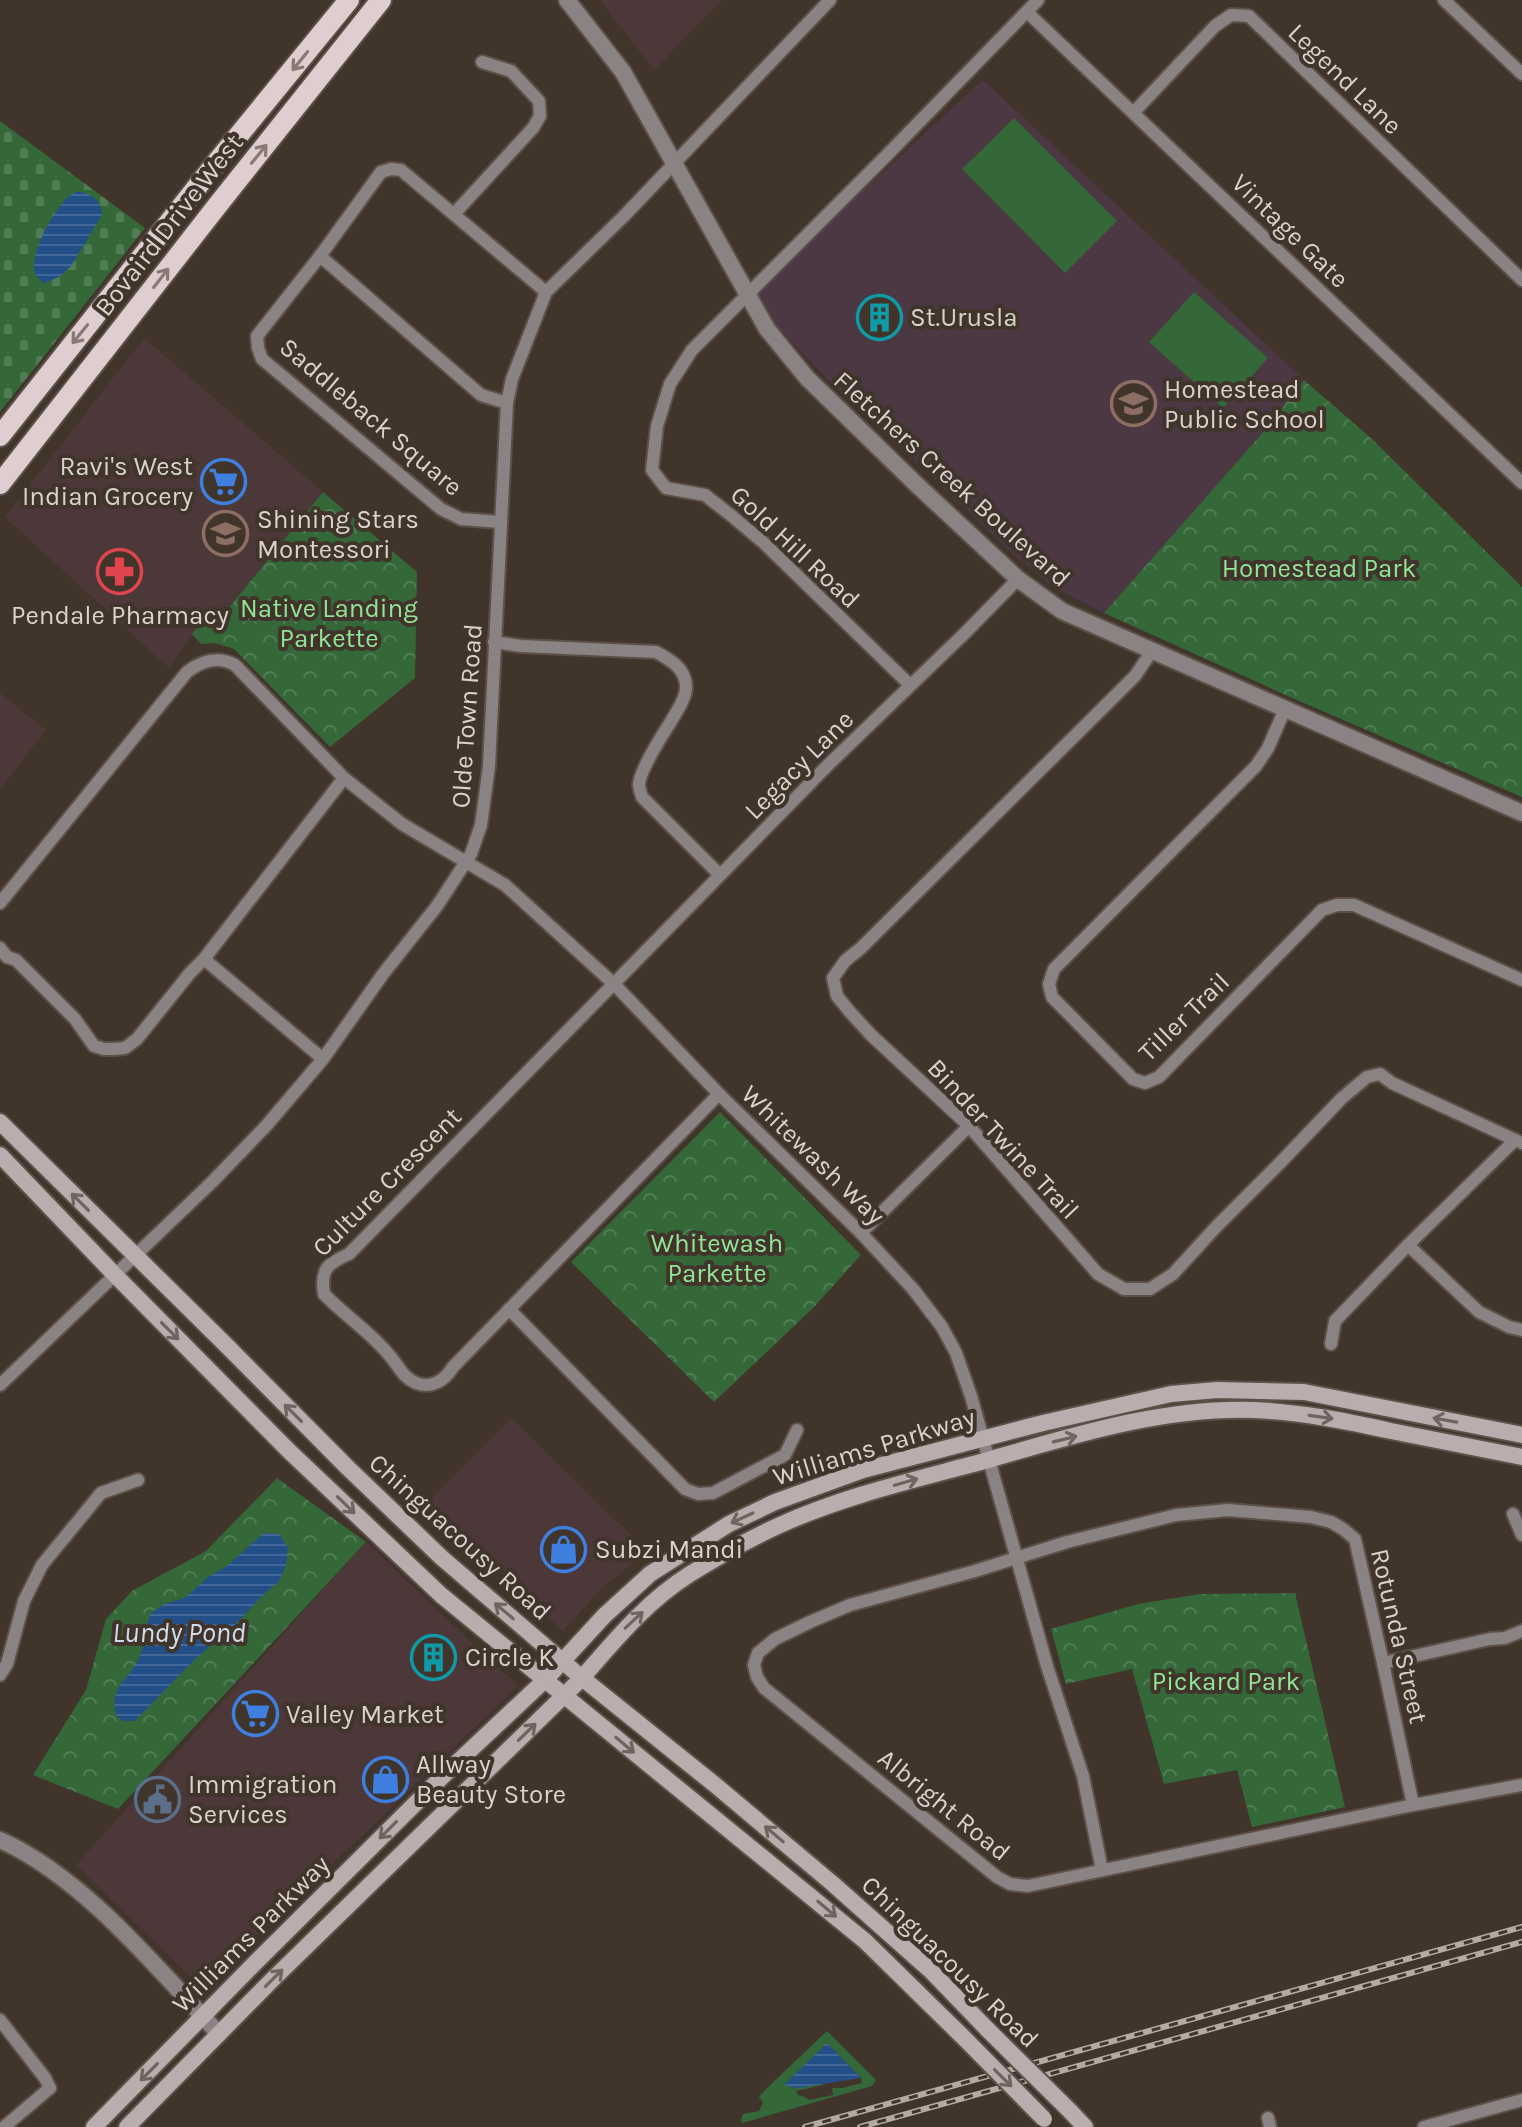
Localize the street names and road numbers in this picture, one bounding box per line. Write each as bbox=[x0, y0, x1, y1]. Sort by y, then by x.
street label: Legend Lane bbox=[1282, 17, 1408, 141]
street label: Bovaird Drive West bbox=[88, 128, 250, 322]
street label: Vintage Gate bbox=[1225, 168, 1355, 294]
street label: Saddleback Square bbox=[273, 331, 469, 503]
street label: Fletchers Creek Boulevard bbox=[827, 365, 1077, 593]
street label: Gold Hill Road bbox=[724, 479, 866, 615]
street label: Olde Town Road bbox=[445, 623, 489, 809]
street label: Legacy Lane bbox=[738, 704, 860, 826]
street label: Tiller Trail bbox=[1132, 966, 1236, 1068]
street label: Binder Twine Trail bbox=[921, 1052, 1085, 1226]
street label: Whitewash Way bbox=[735, 1079, 891, 1231]
street label: Culture Crescent bbox=[306, 1101, 468, 1263]
street label: Williams Parkway bbox=[769, 1402, 979, 1492]
street label: Chinguacousy Road bbox=[363, 1447, 557, 1627]
street label: Rotunda Street bbox=[1364, 1545, 1434, 1727]
street label: Albright Road bbox=[872, 1742, 1016, 1868]
street label: Williams Parkway bbox=[166, 1849, 336, 2019]
street label: Chinguacousy Road bbox=[855, 1869, 1045, 2055]

